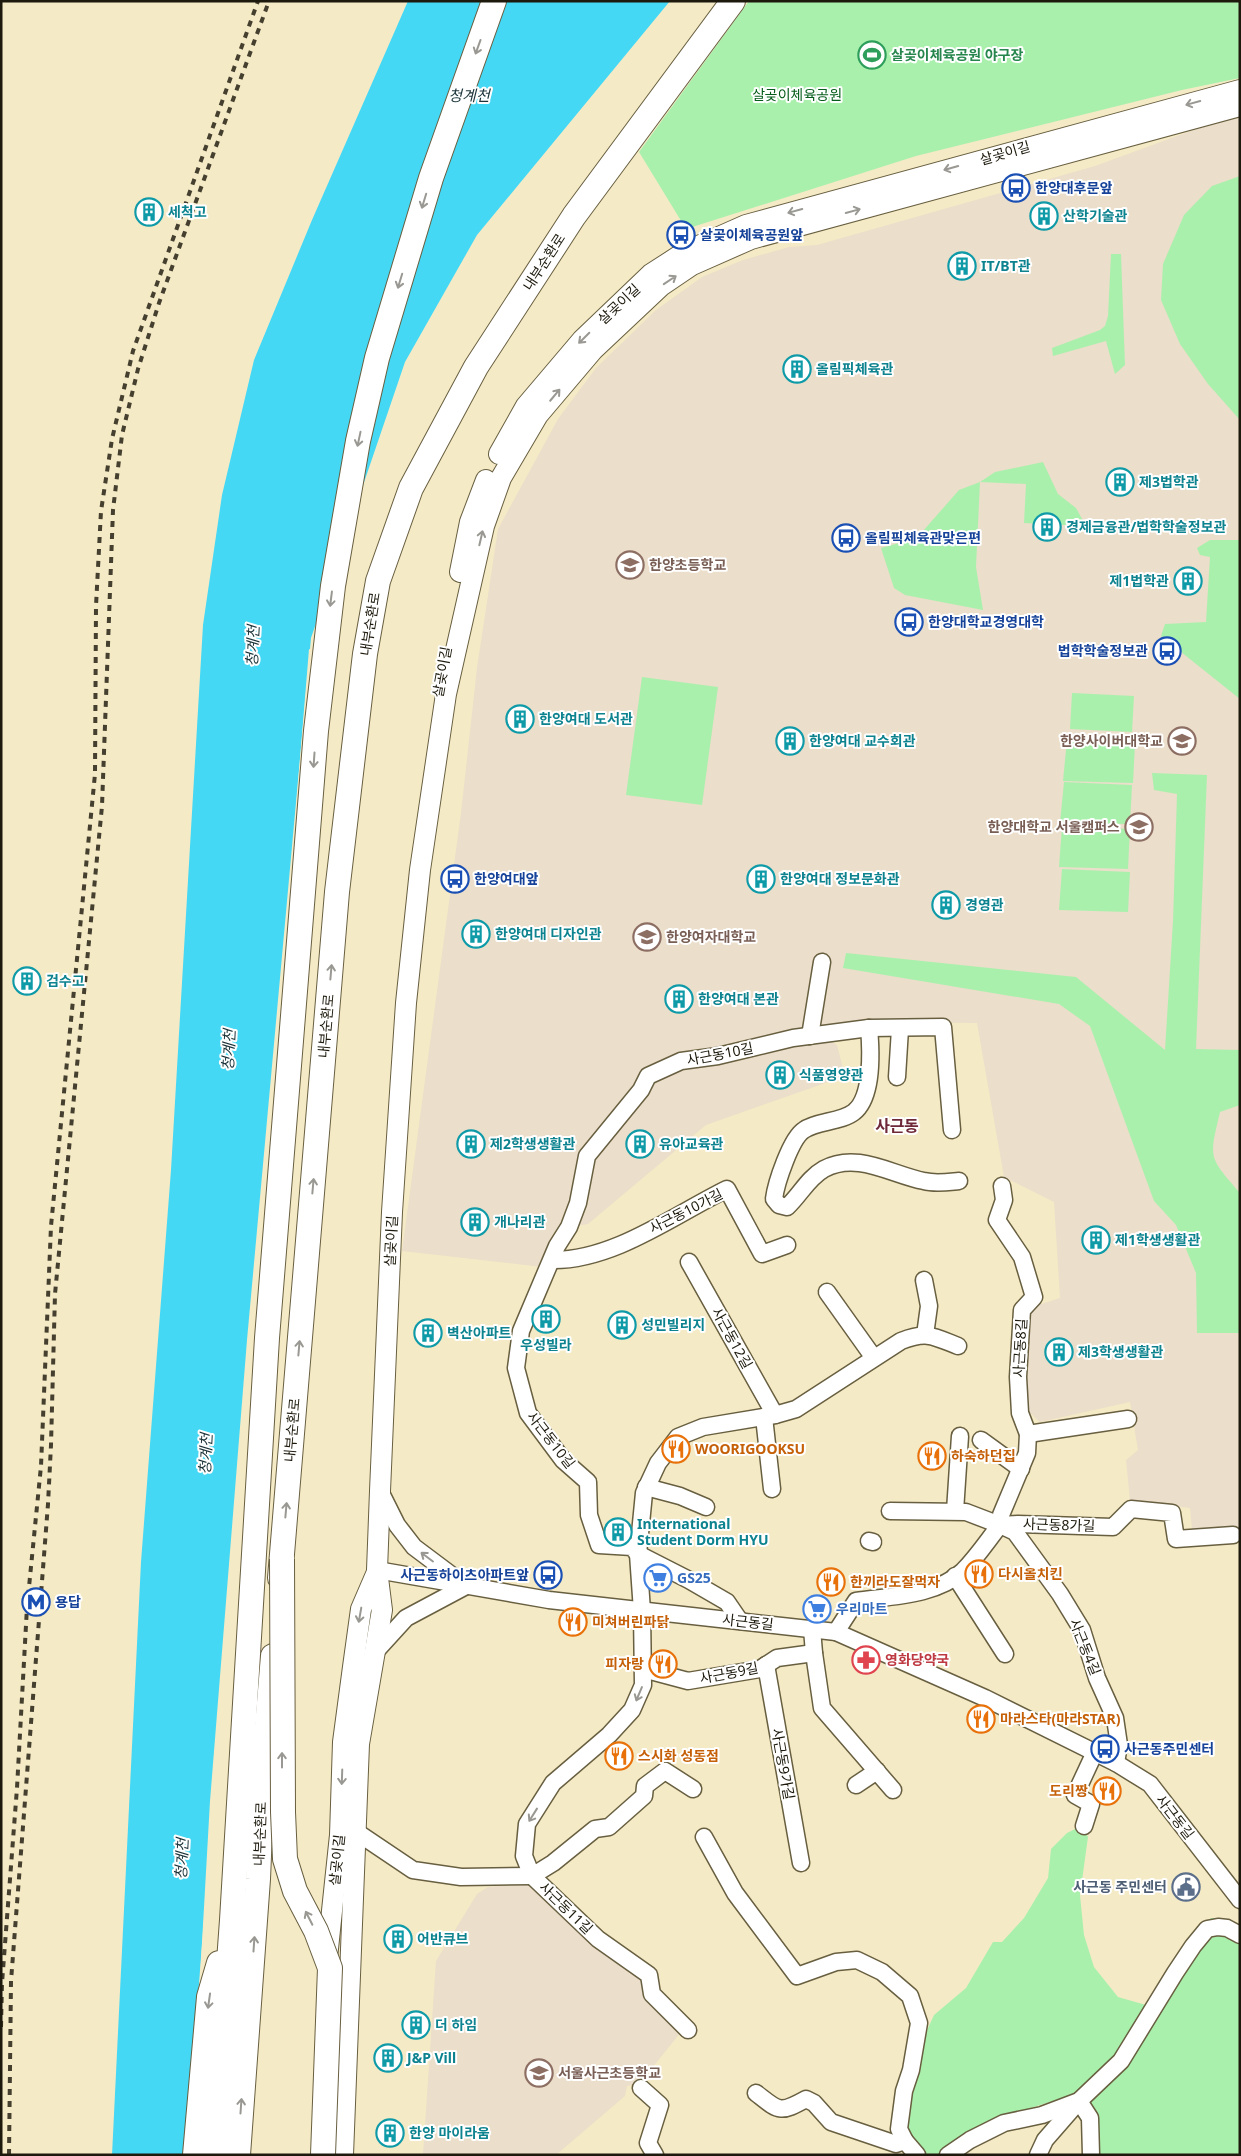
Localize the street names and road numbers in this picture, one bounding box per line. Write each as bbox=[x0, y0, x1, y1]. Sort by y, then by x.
street label: 살곶이길 bbox=[977, 136, 1032, 169]
street label: 내부순환로 bbox=[518, 229, 569, 294]
street label: 살곶이길 bbox=[593, 279, 644, 328]
street label: 내부순환로 bbox=[355, 591, 384, 657]
street label: 살곶이길 bbox=[428, 645, 455, 699]
street label: 내부순환로 bbox=[313, 993, 338, 1059]
street label: 사근동10길 bbox=[685, 1038, 755, 1069]
street label: 사근동10가길 bbox=[646, 1184, 726, 1237]
street label: 살곶이길 bbox=[380, 1215, 401, 1267]
street label: 사근동12길 bbox=[708, 1304, 757, 1372]
street label: 사근동8길 bbox=[1008, 1318, 1031, 1378]
street label: 내부순환로 bbox=[279, 1397, 304, 1463]
street label: 사근동10길 bbox=[523, 1407, 580, 1472]
street label: 사근동8가길 bbox=[1022, 1514, 1096, 1535]
street label: 사근동길 bbox=[721, 1609, 775, 1634]
street label: 사근동4길 bbox=[1066, 1616, 1105, 1678]
street label: 사근동9길 bbox=[698, 1658, 760, 1688]
street label: 사근동9가길 bbox=[768, 1727, 799, 1801]
street label: 사근동길 bbox=[1152, 1791, 1199, 1843]
street label: 내부순환로 bbox=[249, 1801, 270, 1866]
street label: 살곶이길 bbox=[324, 1833, 349, 1887]
street label: 사근동11길 bbox=[535, 1877, 597, 1938]

